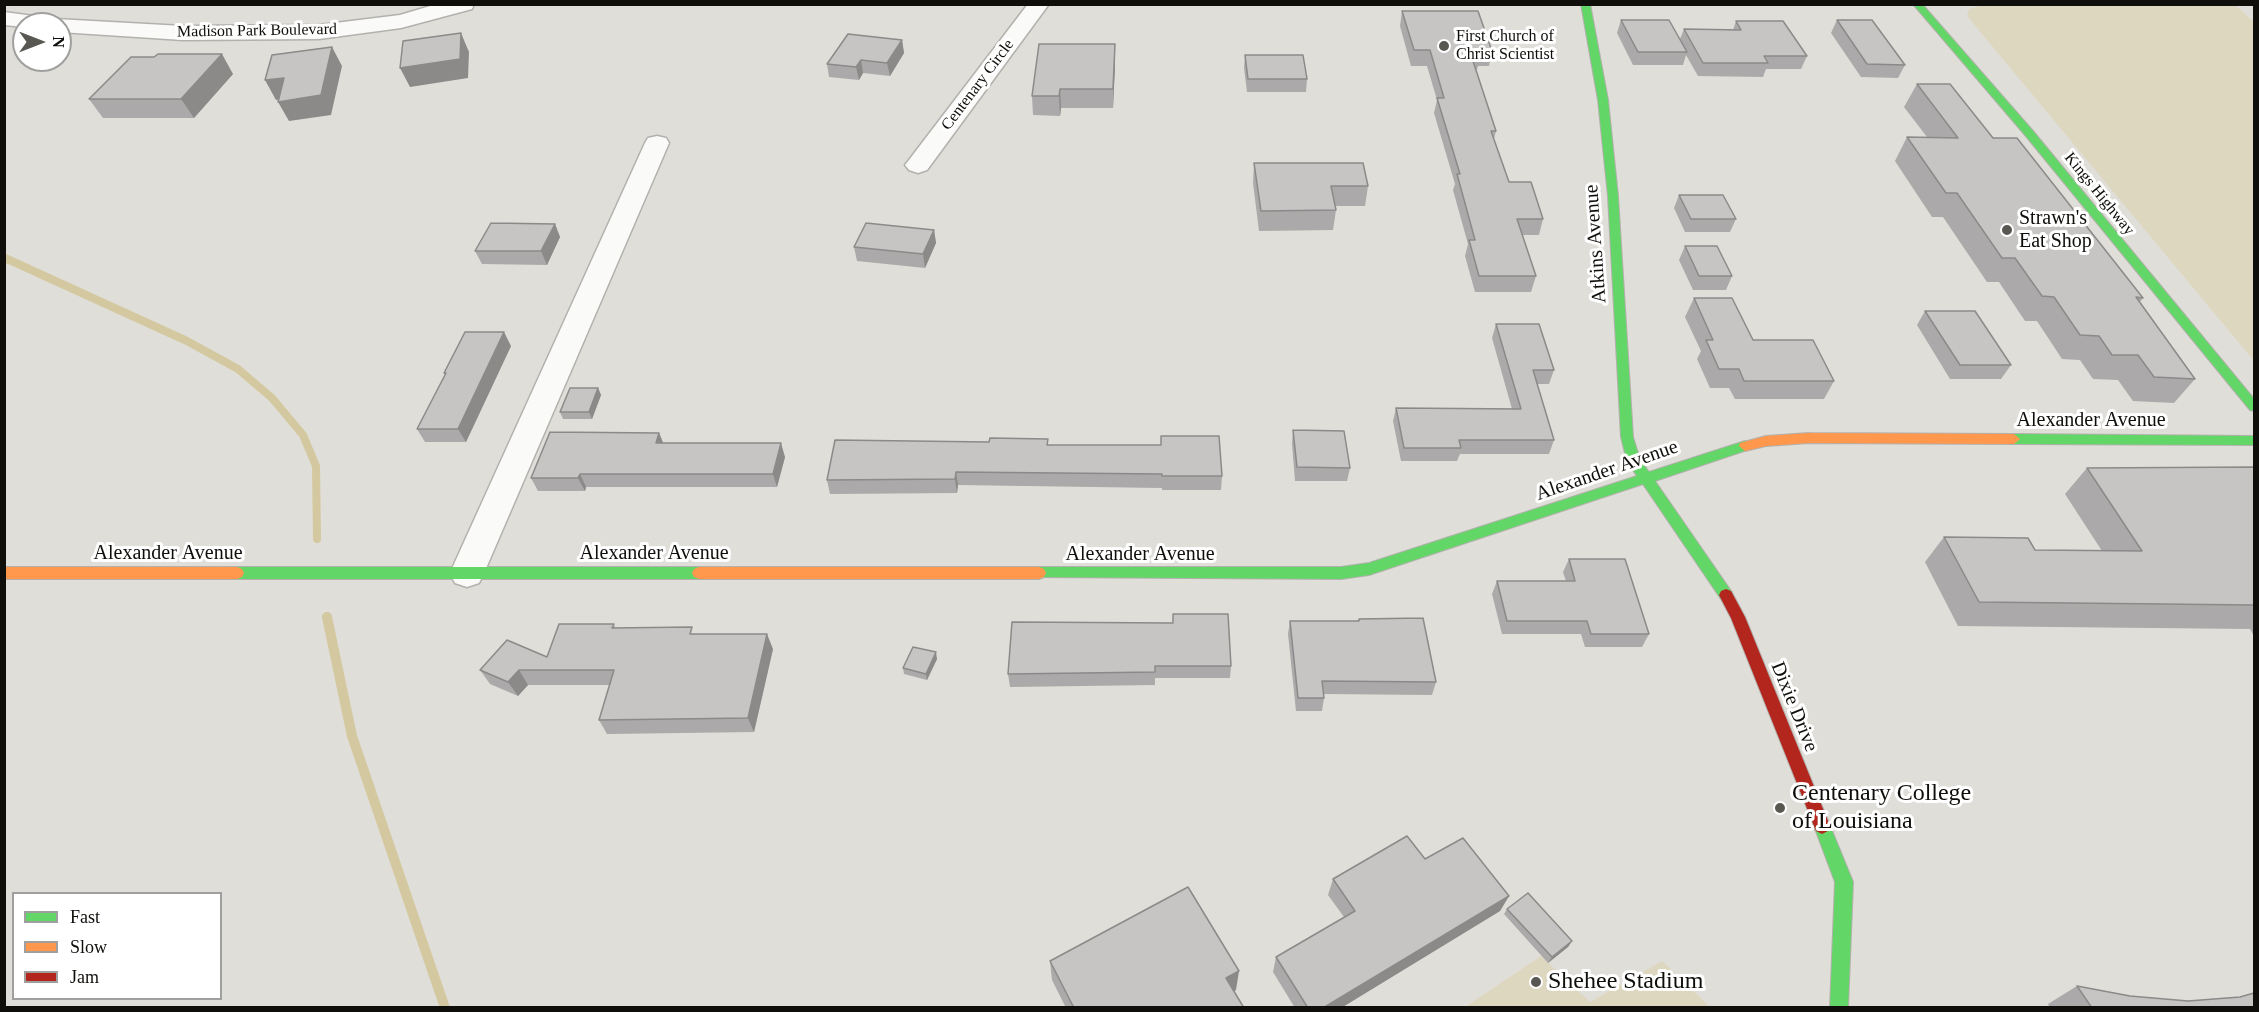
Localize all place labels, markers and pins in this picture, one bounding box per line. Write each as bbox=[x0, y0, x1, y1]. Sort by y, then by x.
place label: First Church of Christ Scientist bbox=[1456, 27, 1554, 65]
marker: First Church of Christ Scientist bbox=[1437, 39, 1451, 53]
place label: Strawn's Eat Shop bbox=[2019, 207, 2092, 254]
marker: Strawn's Eat Shop bbox=[2000, 223, 2014, 237]
place label: Centenary College of Louisiana bbox=[1792, 780, 1971, 836]
marker: Centenary College of Louisiana bbox=[1773, 801, 1787, 815]
place label: Shehee Stadium bbox=[1548, 968, 1703, 996]
marker: Shehee Stadium bbox=[1529, 975, 1543, 989]

